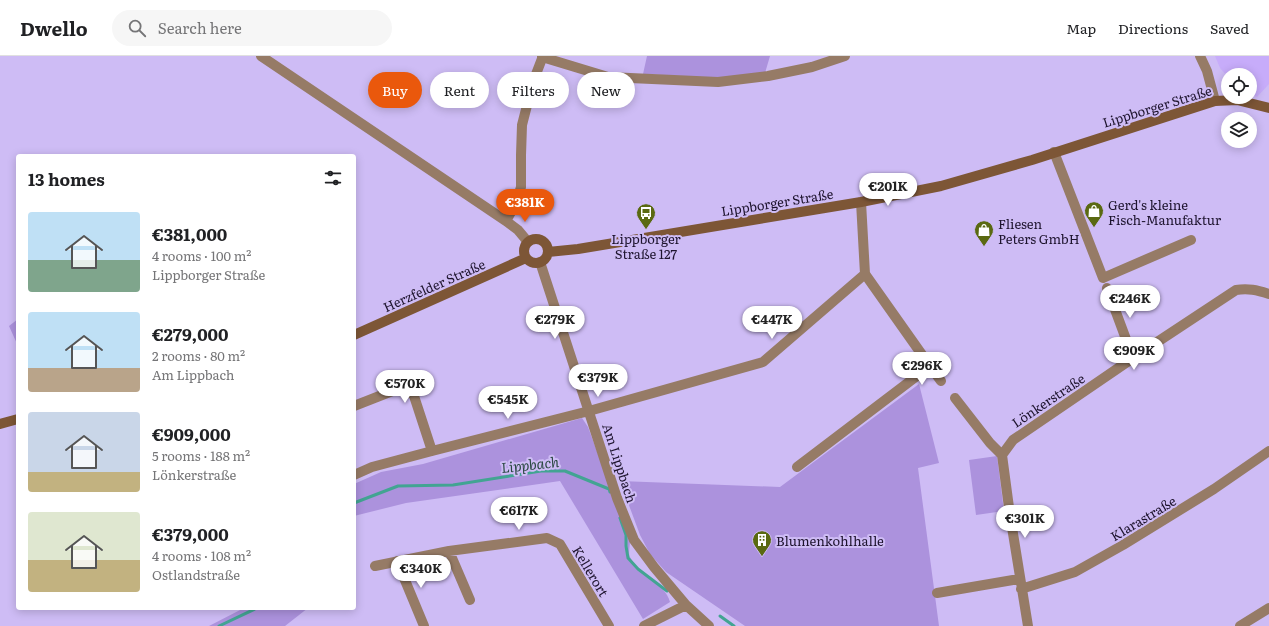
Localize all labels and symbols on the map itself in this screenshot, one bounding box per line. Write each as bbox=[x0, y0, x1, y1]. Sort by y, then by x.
street label: Lippborger Straße bbox=[1100, 80, 1214, 132]
pin: €201K bbox=[860, 173, 916, 207]
street label: Lippborger Straße bbox=[720, 184, 835, 220]
pin: €381K bbox=[497, 189, 553, 223]
place label: Gerd's kleine Fisch-Manufaktur bbox=[1108, 195, 1222, 229]
shop icon: Gerd's kleine Fisch-Manufaktur bbox=[1083, 200, 1105, 228]
bus stop icon: Lippborger Straße 127 bbox=[635, 202, 657, 230]
place label: Fliesen Peters GmbH bbox=[998, 214, 1080, 248]
shop icon: Fliesen Peters GmbH bbox=[973, 219, 995, 247]
place label: Lippborger Straße 127 bbox=[611, 229, 682, 263]
street label: Herzfelder Straße bbox=[380, 254, 488, 316]
pin: €246K bbox=[1102, 285, 1158, 319]
pin: €279K bbox=[527, 306, 583, 340]
pin: €447K bbox=[744, 306, 800, 340]
pin: €909K bbox=[1106, 337, 1162, 371]
pin: €296K bbox=[894, 352, 950, 386]
pin: €379K bbox=[570, 364, 626, 398]
street label: Lönkerstraße bbox=[1008, 368, 1088, 431]
pin: €570K bbox=[377, 370, 433, 404]
pin: €545K bbox=[480, 386, 536, 420]
street label: Am Lippbach bbox=[598, 421, 642, 506]
water label: Lippbach bbox=[500, 451, 561, 477]
street label: Klarastraße bbox=[1107, 491, 1180, 545]
pin: €617K bbox=[491, 497, 547, 531]
pin: €301K bbox=[997, 505, 1053, 539]
building icon: Blumenkohlhalle bbox=[751, 529, 773, 557]
place label: Blumenkohlhalle bbox=[776, 531, 884, 550]
street label: Kellerort bbox=[568, 542, 614, 601]
pin: €340K bbox=[393, 555, 449, 589]

